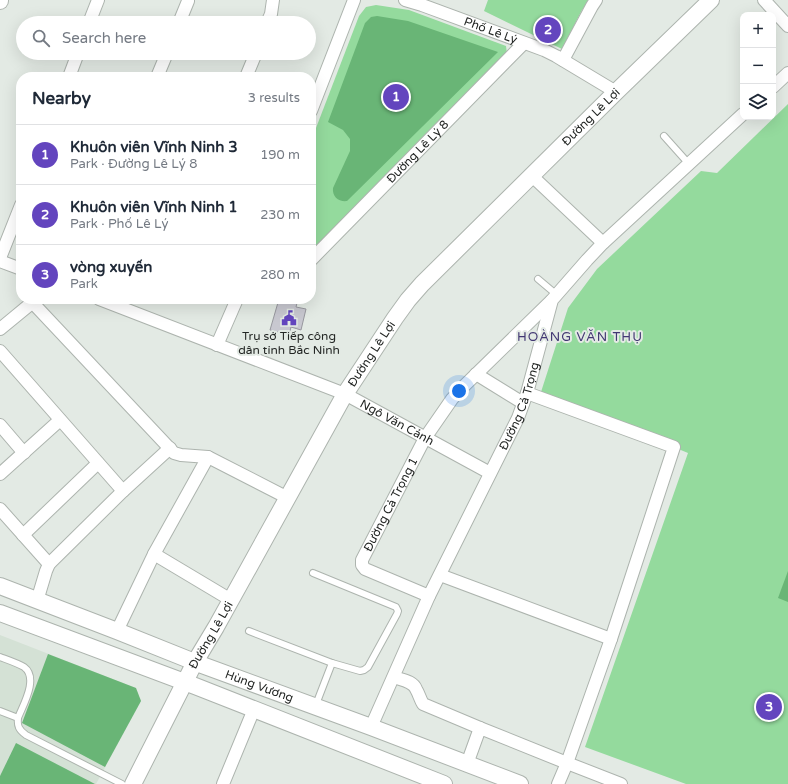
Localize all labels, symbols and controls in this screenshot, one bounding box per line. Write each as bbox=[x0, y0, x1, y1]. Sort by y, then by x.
map controls bbox=[740, 12, 776, 120]
button: + bbox=[740, 12, 776, 48]
street label: Phố Lê Lý bbox=[462, 14, 520, 47]
pin: 2 bbox=[535, 15, 561, 45]
search box bbox=[16, 16, 316, 60]
icon: search bbox=[30, 27, 52, 49]
text: Search here bbox=[62, 29, 146, 47]
button: − bbox=[740, 48, 776, 84]
pin: 1 bbox=[383, 82, 409, 112]
button: layers bbox=[740, 84, 776, 120]
street label: Đường Lê Lợi bbox=[559, 85, 623, 149]
text: Nearby bbox=[32, 88, 91, 109]
text: 3 results bbox=[248, 90, 300, 106]
street label: Đường Lê Lý 8 bbox=[384, 117, 451, 186]
text: Khuôn viên Vĩnh Ninh 3 bbox=[70, 138, 238, 156]
text: 1 bbox=[41, 147, 49, 163]
text: 190 m bbox=[260, 147, 300, 163]
text: Park · Đường Lê Lý 8 bbox=[70, 156, 197, 172]
text: Khuôn viên Vĩnh Ninh 1 bbox=[70, 198, 238, 216]
text: 2 bbox=[41, 207, 49, 223]
text: 230 m bbox=[260, 207, 300, 223]
text: Park · Phố Lê Lý bbox=[70, 216, 168, 232]
text: vòng xuyến bbox=[70, 258, 152, 276]
text: 3 bbox=[41, 267, 49, 283]
text: 280 m bbox=[260, 267, 300, 283]
text: Park bbox=[70, 276, 98, 292]
public building icon: Trụ sở Tiếp công dân tỉnh Bắc Ninh bbox=[280, 309, 298, 327]
street label: Đường Lê Lợi bbox=[345, 318, 398, 389]
place label: Trụ sở Tiếp công dân tỉnh Bắc Ninh bbox=[238, 329, 340, 357]
district label: HOÀNG VĂN THỤ bbox=[517, 329, 643, 345]
street label: Đường Cả Trọng bbox=[496, 361, 542, 452]
your location bbox=[449, 381, 469, 401]
street label: Ngô Văn Cảnh bbox=[358, 397, 436, 448]
street label: Đường Cả Trọng 1 bbox=[361, 455, 421, 554]
street label: Đường Lê Lợi bbox=[186, 599, 236, 671]
street label: Hùng Vương bbox=[223, 667, 295, 705]
pin: 3 bbox=[756, 692, 782, 722]

